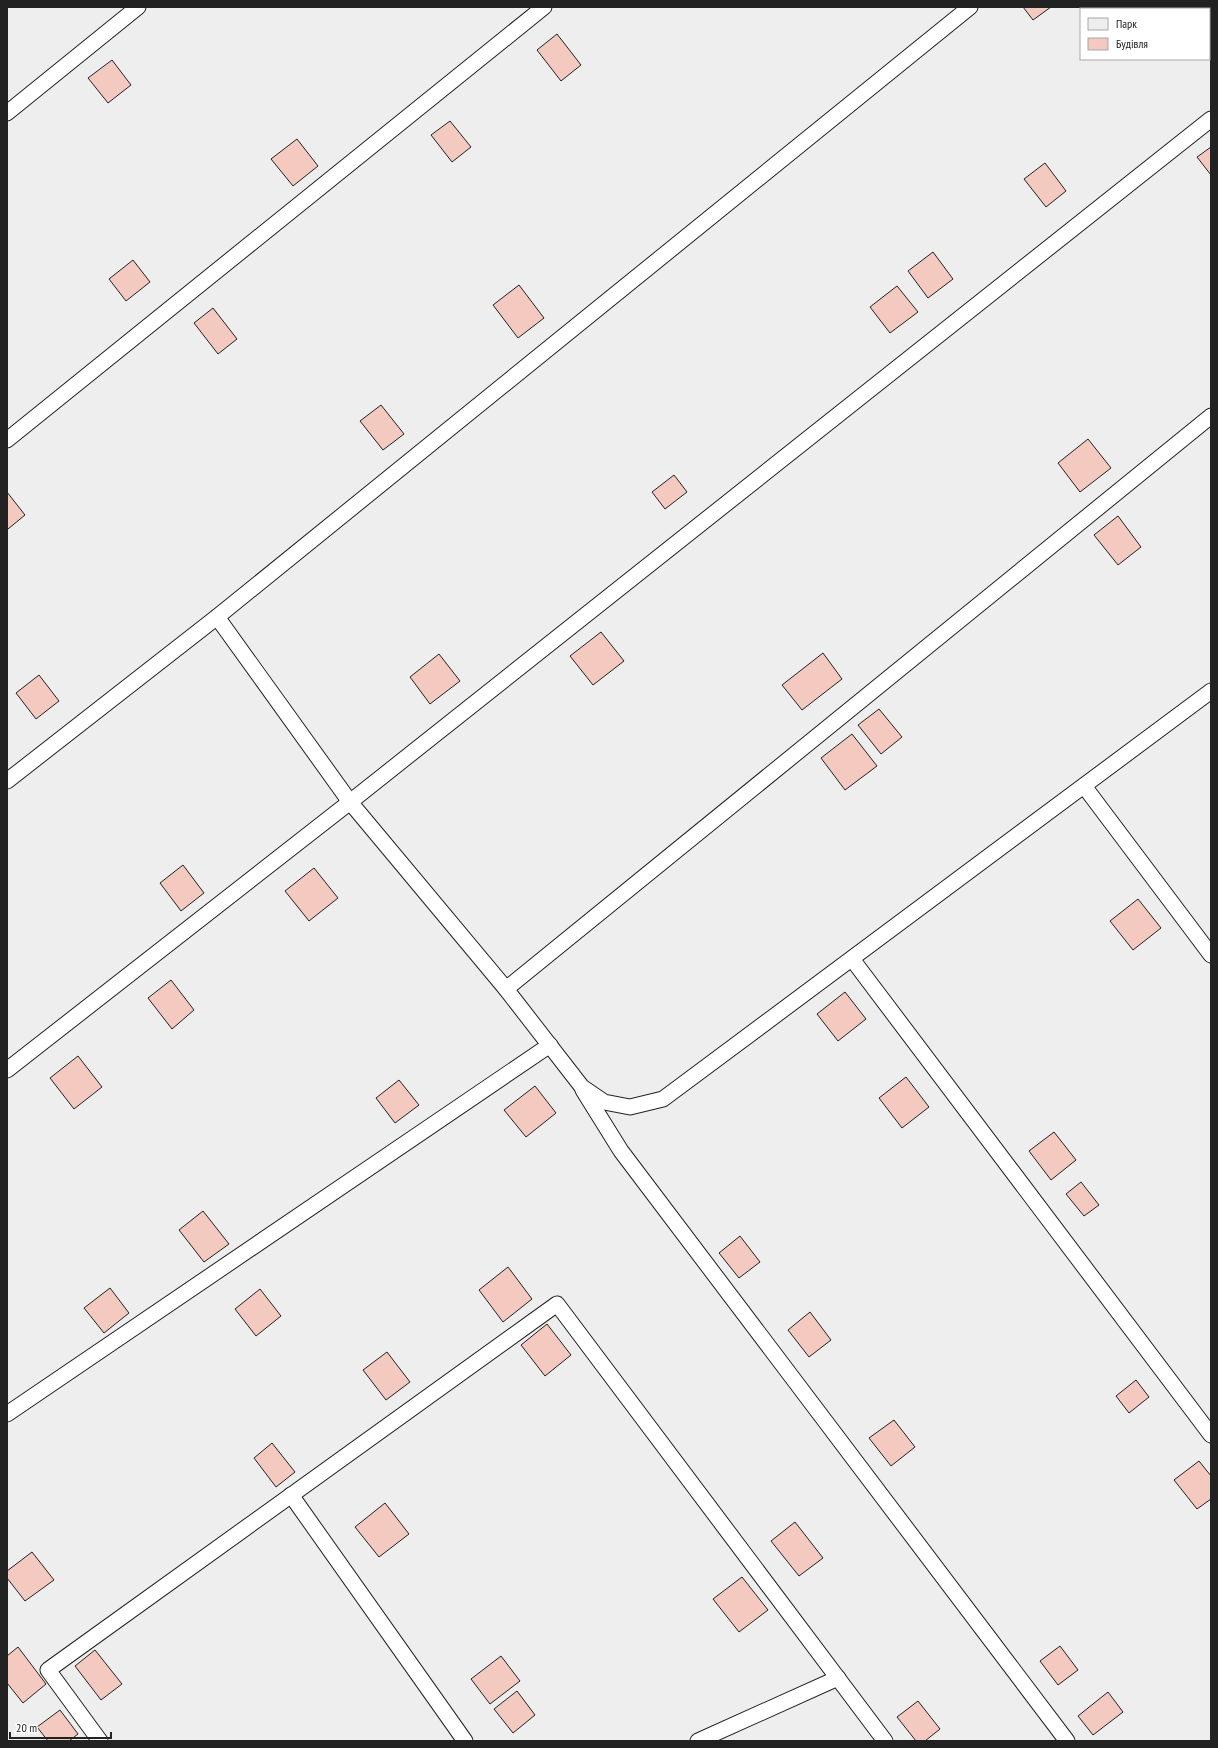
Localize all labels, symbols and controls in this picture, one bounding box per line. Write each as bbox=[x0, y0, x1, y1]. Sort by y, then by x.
legend bbox=[1080, 8, 1210, 60]
text: Парк bbox=[1116, 16, 1137, 31]
text: Будівля bbox=[1116, 36, 1148, 51]
scale bar bbox=[10, 1714, 111, 1740]
text: 20 m bbox=[16, 1720, 37, 1735]

